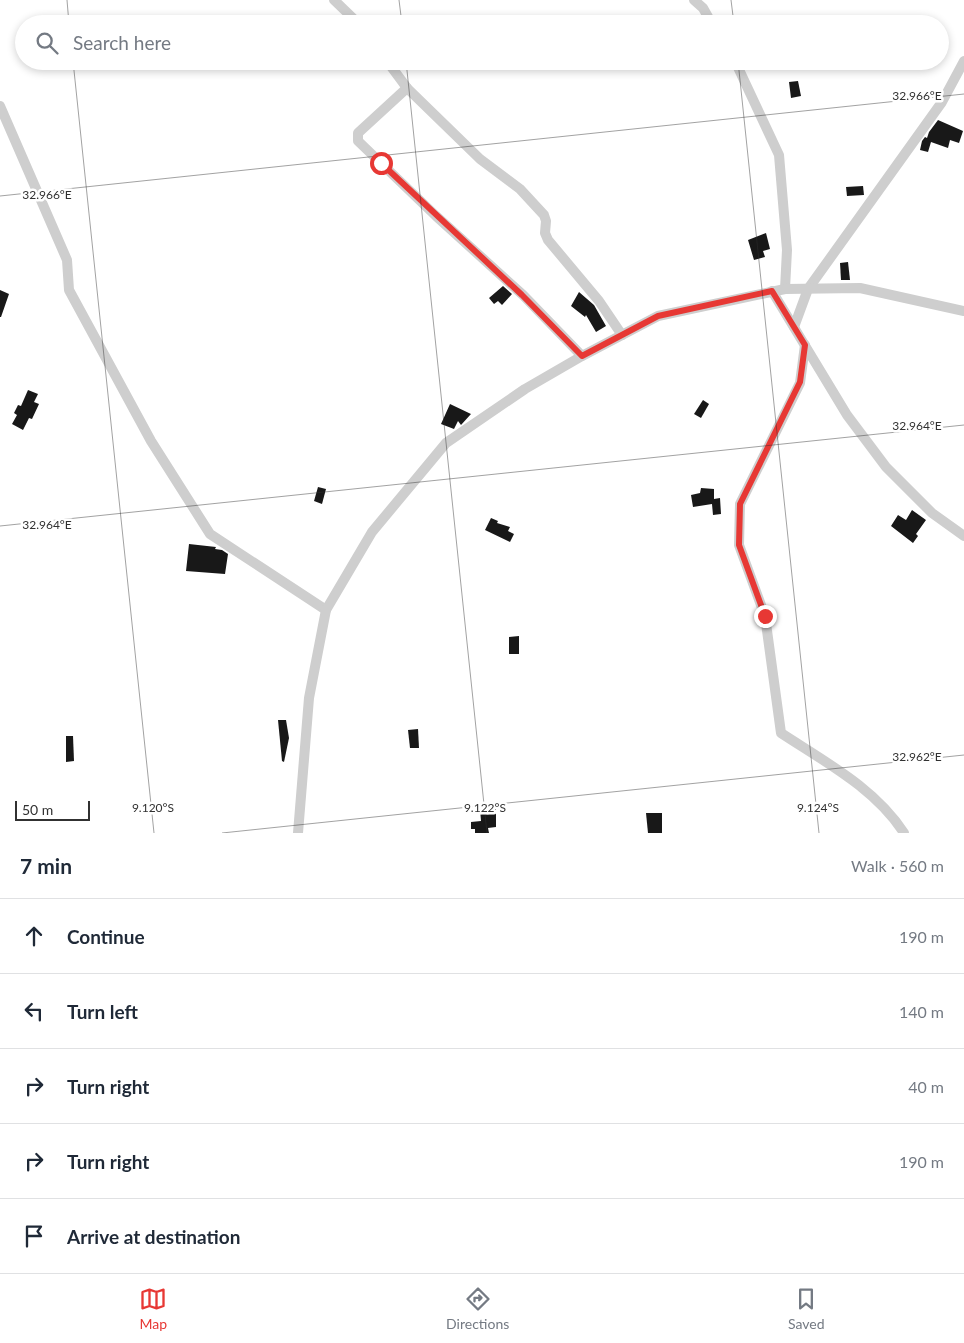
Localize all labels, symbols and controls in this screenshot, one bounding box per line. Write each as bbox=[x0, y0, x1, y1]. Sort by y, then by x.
search box bbox=[15, 15, 949, 70]
icon: search bbox=[33, 29, 61, 57]
text: Search here bbox=[73, 31, 171, 54]
text: 32.966°E bbox=[892, 88, 942, 103]
route start bbox=[370, 152, 393, 175]
text: 32.966°E bbox=[22, 187, 72, 202]
text: 32.964°E bbox=[892, 418, 942, 433]
text: 32.964°E bbox=[22, 517, 72, 532]
route end bbox=[754, 605, 777, 628]
text: 32.962°E bbox=[892, 749, 942, 764]
scale bar bbox=[15, 798, 90, 821]
text: 9.120°S bbox=[132, 800, 174, 815]
text: 9.122°S bbox=[464, 800, 506, 815]
text: 9.124°S bbox=[797, 800, 839, 815]
text: 50 m bbox=[22, 801, 53, 818]
text: 7 min bbox=[20, 853, 72, 878]
text: Walk · 560 m bbox=[851, 856, 944, 875]
icon: ahead bbox=[20, 922, 48, 950]
text: Continue bbox=[67, 925, 145, 948]
text: 190 m bbox=[899, 927, 944, 946]
icon: left bbox=[20, 997, 48, 1025]
text: Turn left bbox=[67, 1000, 138, 1023]
text: 140 m bbox=[899, 1002, 944, 1021]
icon: right bbox=[20, 1072, 48, 1100]
text: Turn right bbox=[67, 1075, 149, 1098]
text: 40 m bbox=[908, 1077, 944, 1096]
icon: right bbox=[20, 1147, 48, 1175]
text: Turn right bbox=[67, 1150, 149, 1173]
text: 190 m bbox=[899, 1152, 944, 1171]
icon: arrive bbox=[20, 1222, 48, 1250]
text: Arrive at destination bbox=[67, 1225, 240, 1248]
tab: Map bbox=[139, 1285, 167, 1332]
tab: Directions bbox=[446, 1285, 509, 1332]
tab: Saved bbox=[788, 1285, 825, 1332]

